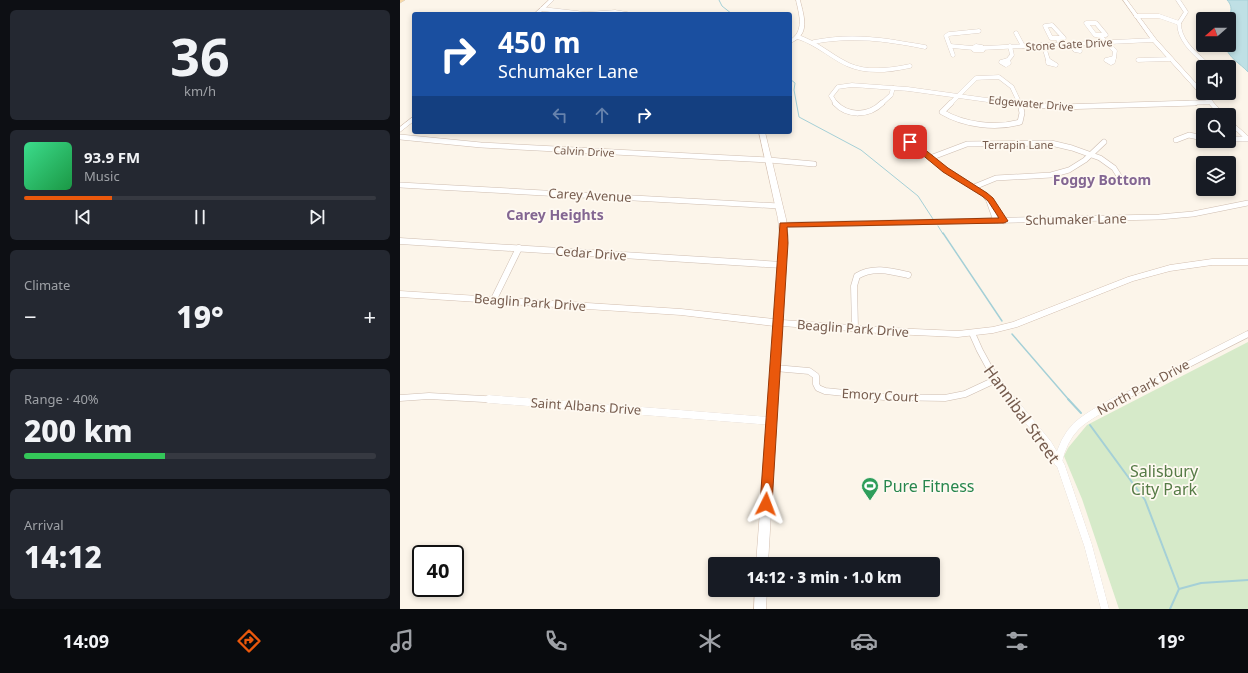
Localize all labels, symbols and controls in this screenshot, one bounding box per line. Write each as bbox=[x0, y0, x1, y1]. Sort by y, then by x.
north arrow bbox=[1196, 12, 1236, 52]
map controls bbox=[1196, 12, 1236, 196]
text: 36 bbox=[170, 20, 230, 91]
text: 450 m bbox=[498, 23, 581, 61]
icon: right bbox=[432, 28, 484, 80]
street label: Stone Gate Drive bbox=[1025, 34, 1113, 54]
text: Schumaker Lane bbox=[498, 59, 638, 83]
button: sound bbox=[1196, 60, 1236, 100]
text: km/h bbox=[184, 82, 216, 100]
street label: Edgewater Drive bbox=[988, 92, 1074, 114]
icon: left bbox=[549, 104, 571, 126]
icon: ahead bbox=[591, 104, 613, 126]
icon: right bbox=[633, 104, 655, 126]
button: search bbox=[1196, 108, 1236, 148]
pin bbox=[893, 125, 927, 159]
icon: arrive bbox=[899, 131, 921, 153]
street label: Terrapin Lane bbox=[983, 137, 1053, 152]
street label: Calvin Drive bbox=[553, 142, 615, 160]
text: 93.9 FM bbox=[84, 147, 140, 167]
button: layers bbox=[1196, 156, 1236, 196]
text: Music bbox=[84, 167, 120, 185]
district label: Foggy Bottom bbox=[1053, 170, 1151, 189]
street label: Carey Avenue bbox=[548, 184, 632, 206]
district label: Carey Heights bbox=[506, 205, 604, 224]
icon: previous bbox=[72, 206, 94, 228]
icon: pause bbox=[189, 206, 211, 228]
icon: next bbox=[306, 206, 328, 228]
street label: Schumaker Lane bbox=[1025, 209, 1127, 229]
street label: Cedar Drive bbox=[555, 242, 627, 264]
text: Climate bbox=[24, 276, 70, 294]
street label: Beaglin Park Drive bbox=[473, 289, 587, 315]
text: 19° bbox=[176, 296, 224, 337]
text: − bbox=[24, 301, 37, 331]
text: + bbox=[363, 301, 376, 331]
street label: Beaglin Park Drive bbox=[796, 315, 910, 341]
street label: North Park Drive bbox=[1094, 355, 1192, 419]
street label: Hannibal Street bbox=[979, 360, 1065, 468]
street label: Emory Court bbox=[841, 384, 919, 406]
text: Range · 40% bbox=[24, 390, 99, 408]
street label: Saint Albans Drive bbox=[530, 393, 642, 419]
text: 200 km bbox=[24, 410, 133, 451]
park label: Salisbury City Park bbox=[1130, 460, 1199, 500]
place label: Pure Fitness bbox=[883, 475, 975, 497]
sports icon: Pure Fitness bbox=[860, 476, 880, 501]
position arrow bbox=[745, 483, 787, 525]
text: Arrival bbox=[24, 516, 64, 534]
text: 14:12 bbox=[24, 536, 102, 577]
speed limit sign: 40 bbox=[412, 545, 464, 597]
text: 14:12 · 3 min · 1.0 km bbox=[747, 567, 901, 587]
icon: directions bbox=[235, 627, 263, 655]
icon: music bbox=[388, 627, 416, 655]
icon: phone bbox=[542, 627, 570, 655]
icon: climate bbox=[696, 627, 724, 655]
icon: car bbox=[850, 627, 878, 655]
icon: filters bbox=[1003, 627, 1031, 655]
text: 14:09 bbox=[63, 629, 109, 653]
text: 19° bbox=[1157, 629, 1185, 653]

